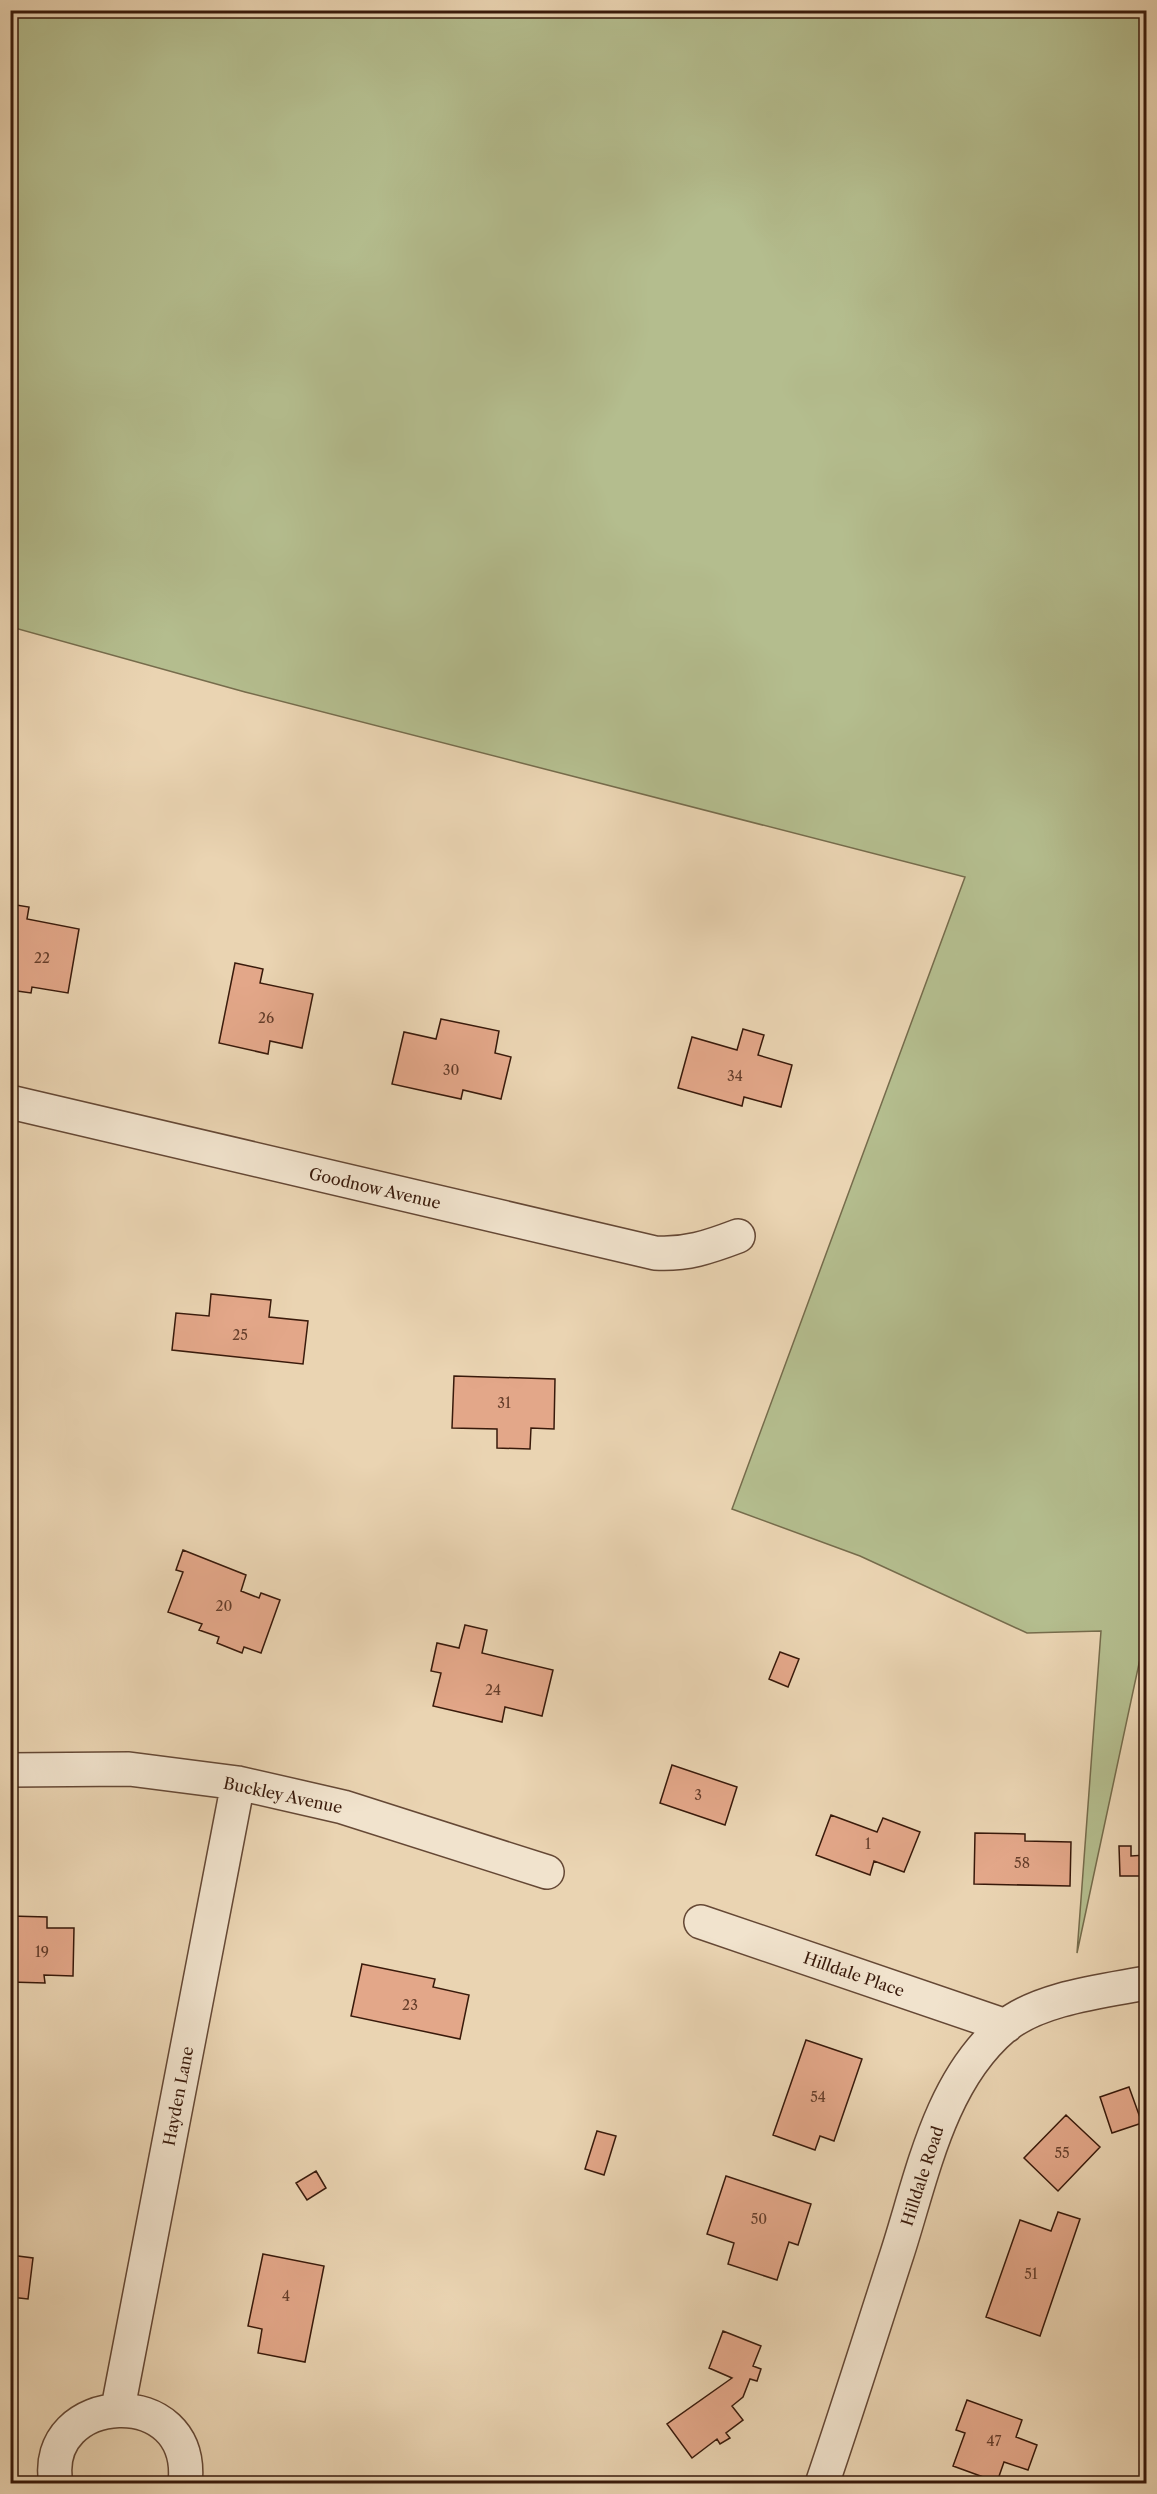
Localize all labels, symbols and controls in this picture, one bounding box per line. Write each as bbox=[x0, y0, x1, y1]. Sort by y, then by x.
house number: 22 bbox=[34, 949, 50, 967]
house number: 26 bbox=[258, 1009, 274, 1027]
house number: 30 bbox=[443, 1061, 459, 1079]
house number: 34 bbox=[727, 1067, 743, 1085]
street label: Goodnow Avenue bbox=[307, 1163, 443, 1213]
house number: 25 bbox=[232, 1326, 248, 1344]
house number: 31 bbox=[497, 1394, 511, 1412]
house number: 20 bbox=[216, 1597, 233, 1615]
house number: 24 bbox=[485, 1681, 501, 1699]
street label: Buckley Avenue bbox=[222, 1773, 344, 1817]
house number: 3 bbox=[694, 1786, 702, 1804]
house number: 1 bbox=[865, 1835, 871, 1853]
house number: 58 bbox=[1014, 1854, 1030, 1872]
house number: 19 bbox=[35, 1943, 49, 1961]
street label: Hilldale Place bbox=[801, 1947, 907, 2001]
house number: 23 bbox=[402, 1996, 418, 2014]
street label: Hayden Lane bbox=[159, 2044, 197, 2147]
house number: 54 bbox=[810, 2088, 826, 2106]
street label: Hilldale Road bbox=[896, 2123, 948, 2228]
house number: 55 bbox=[1054, 2144, 1070, 2162]
house number: 50 bbox=[751, 2210, 767, 2228]
house number: 51 bbox=[1024, 2265, 1038, 2283]
house number: 4 bbox=[282, 2287, 290, 2305]
house number: 47 bbox=[987, 2432, 1002, 2450]

